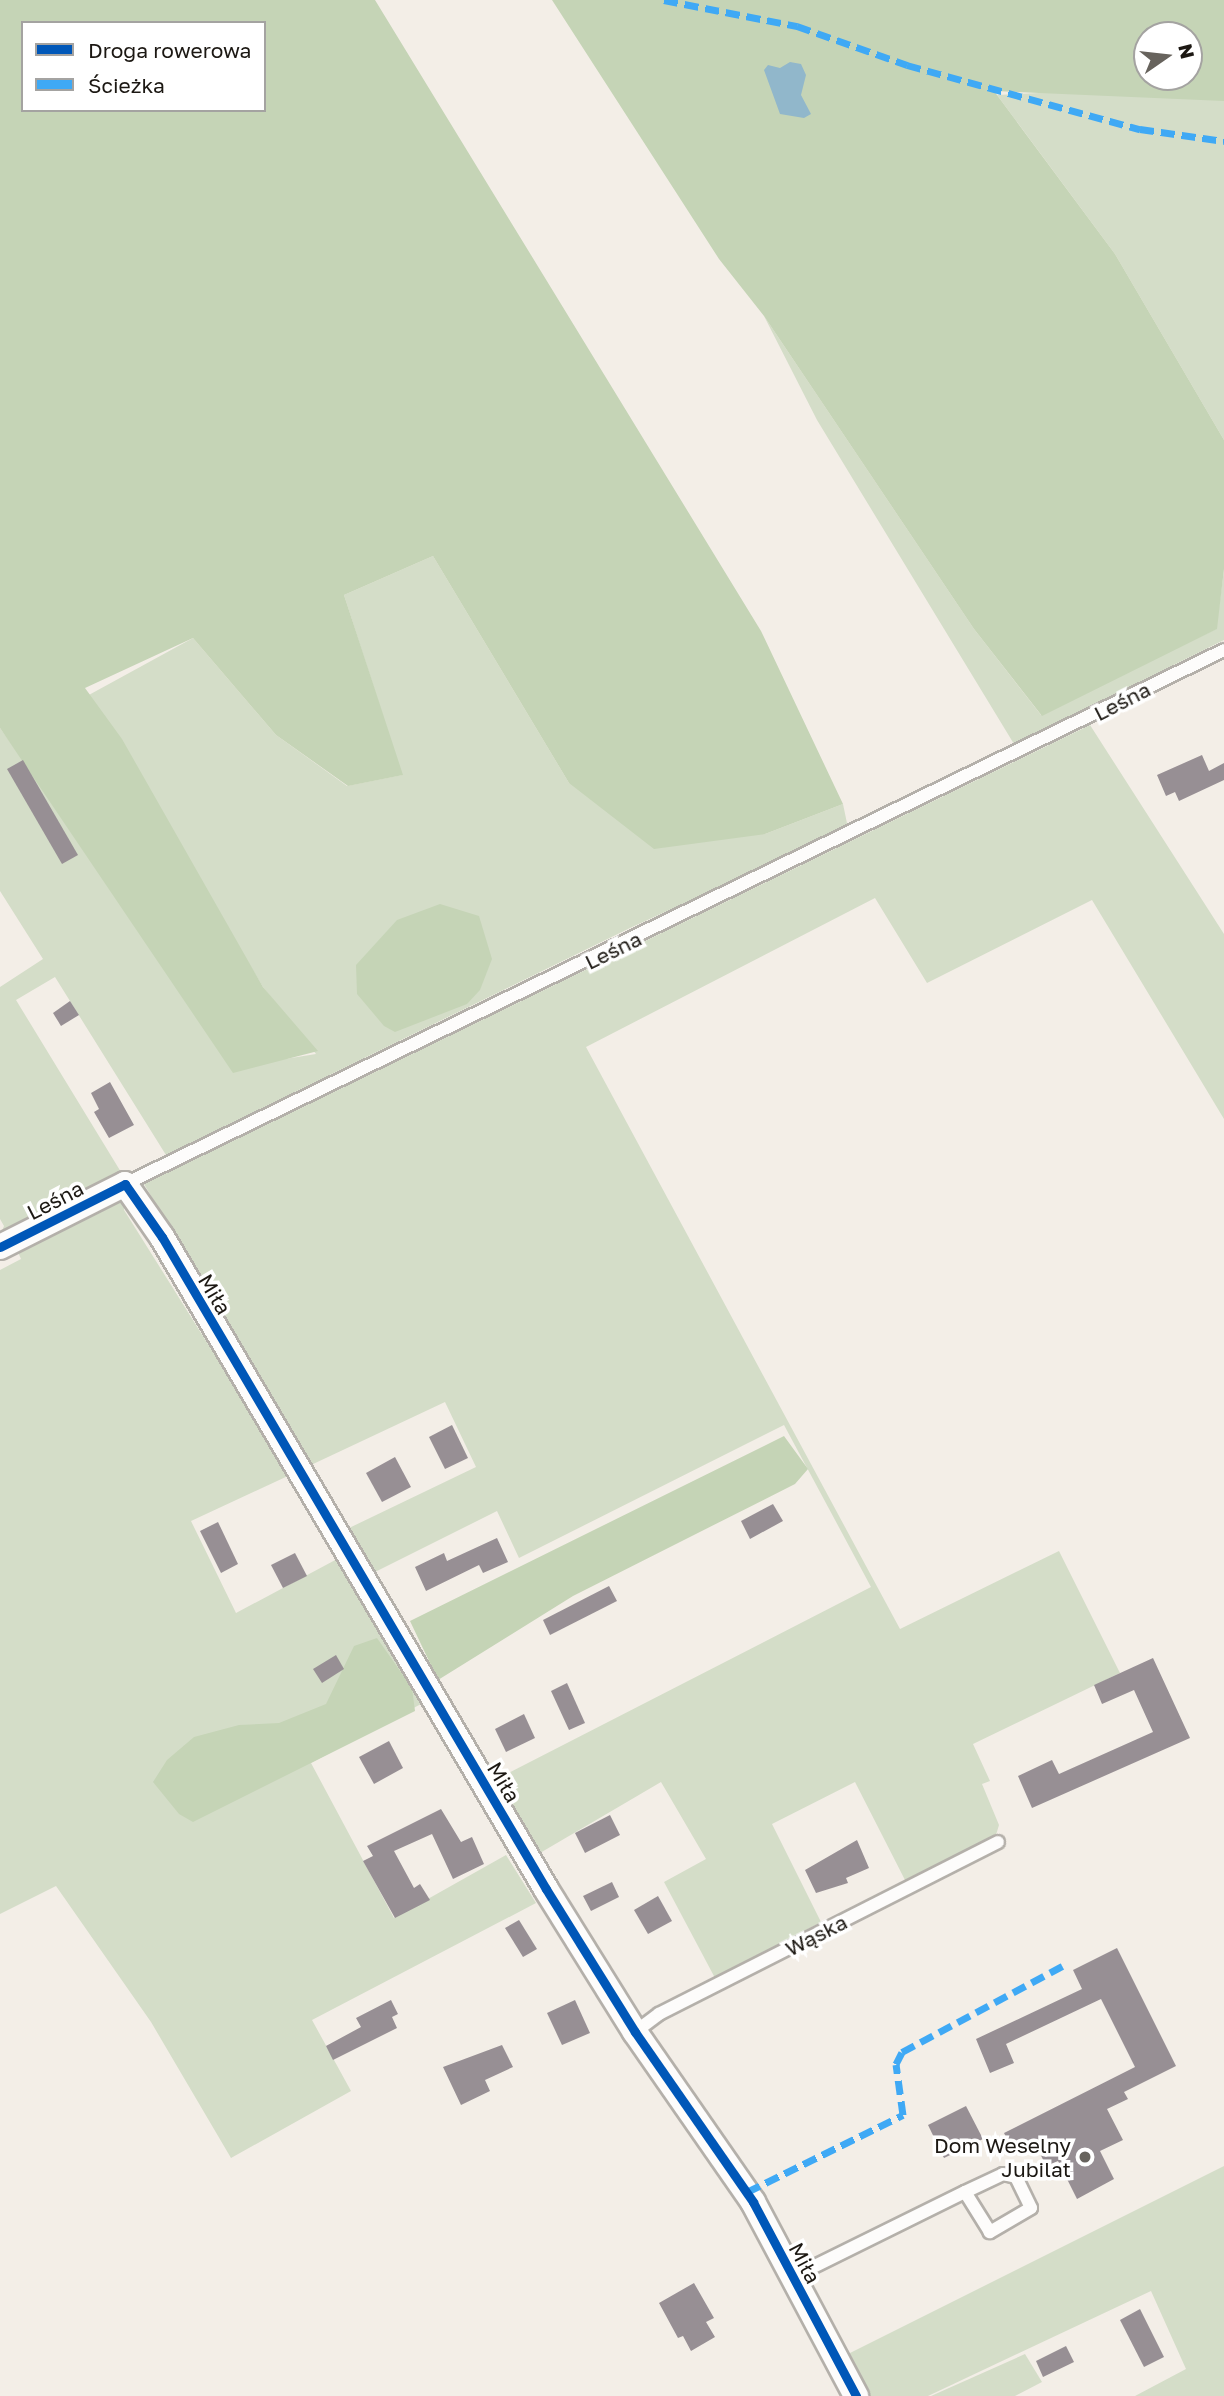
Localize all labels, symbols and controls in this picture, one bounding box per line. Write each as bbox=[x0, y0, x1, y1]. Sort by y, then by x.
legend bbox=[21, 21, 266, 112]
north arrow bbox=[1133, 21, 1203, 91]
text: Droga rowerowa bbox=[88, 37, 251, 63]
text: N bbox=[1174, 41, 1200, 61]
text: Ścieżka bbox=[88, 72, 165, 98]
street label: Leśna bbox=[1090, 676, 1154, 726]
street label: Leśna bbox=[581, 926, 645, 974]
street label: Leśna bbox=[23, 1175, 87, 1225]
street label: Miła bbox=[193, 1269, 237, 1319]
street label: Miła bbox=[482, 1757, 526, 1807]
street label: Wąska bbox=[781, 1909, 851, 1961]
place label: Dom Weselny Jubilat bbox=[934, 2132, 1071, 2182]
marker: Dom Weselny Jubilat bbox=[1077, 2149, 1093, 2165]
street label: Miła bbox=[784, 2238, 826, 2288]

